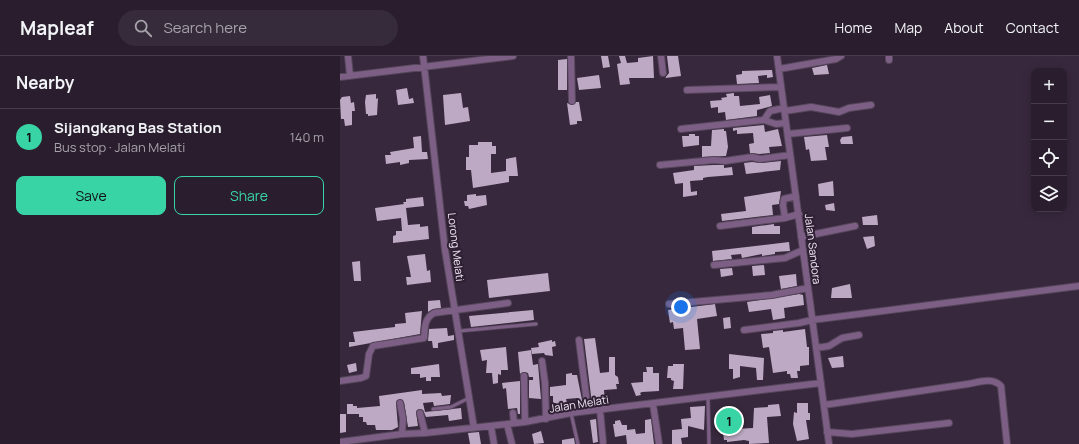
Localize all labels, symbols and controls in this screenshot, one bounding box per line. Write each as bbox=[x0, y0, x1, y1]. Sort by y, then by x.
search box bbox=[118, 10, 398, 46]
text: Mapleaf bbox=[20, 15, 94, 41]
icon: search bbox=[132, 17, 154, 39]
text: Search here bbox=[164, 17, 247, 38]
text: Home bbox=[835, 18, 872, 37]
text: Map bbox=[894, 18, 922, 37]
text: About bbox=[944, 18, 984, 37]
text: Contact bbox=[1006, 18, 1059, 37]
map controls bbox=[1031, 68, 1067, 212]
button: + bbox=[1031, 68, 1067, 104]
text: Nearby bbox=[16, 71, 74, 94]
button: − bbox=[1031, 104, 1067, 140]
text: Sijangkang Bas Station bbox=[54, 117, 222, 138]
text: 1 bbox=[26, 128, 32, 146]
text: 140 m bbox=[290, 128, 324, 146]
text: Bus stop · Jalan Melati bbox=[54, 138, 185, 156]
button: locate bbox=[1031, 140, 1067, 176]
button: Save bbox=[16, 176, 166, 215]
button: Share bbox=[174, 176, 324, 215]
button: layers bbox=[1031, 176, 1067, 212]
street label: Lorong Melati bbox=[445, 212, 468, 282]
street label: Jalan Sandora bbox=[802, 213, 825, 285]
your location bbox=[671, 297, 691, 317]
street label: Jalan Melati bbox=[548, 391, 610, 416]
pin: 1 bbox=[716, 406, 742, 436]

